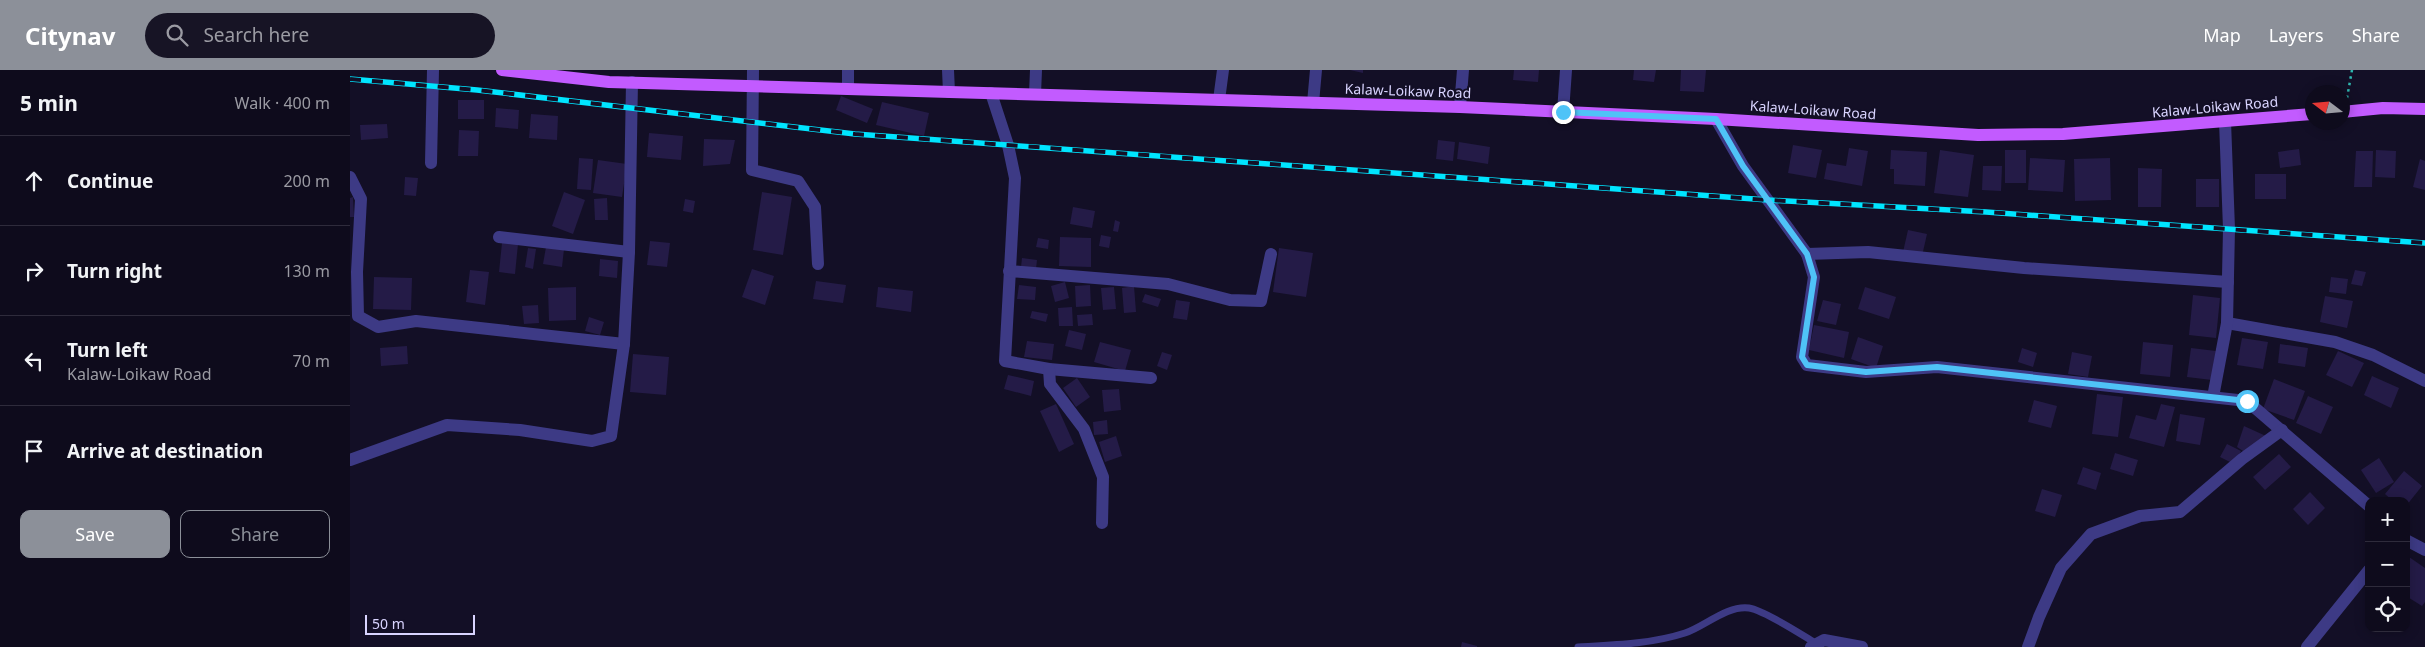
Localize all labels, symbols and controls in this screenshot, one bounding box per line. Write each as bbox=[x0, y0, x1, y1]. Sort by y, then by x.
search box bbox=[145, 13, 495, 58]
text: Citynav bbox=[25, 19, 115, 52]
icon: search bbox=[163, 21, 191, 49]
text: Search here bbox=[203, 22, 309, 48]
text: Map bbox=[2203, 23, 2241, 47]
text: Layers bbox=[2269, 23, 2324, 47]
text: Share bbox=[2352, 23, 2400, 47]
street label: Kalaw-Loikaw Road bbox=[1344, 79, 1472, 102]
north arrow bbox=[2305, 85, 2350, 130]
text: 5 min bbox=[20, 89, 78, 117]
text: Walk · 400 m bbox=[235, 92, 330, 114]
street label: Kalaw-Loikaw Road bbox=[2151, 92, 2279, 121]
street label: Kalaw-Loikaw Road bbox=[1749, 96, 1877, 123]
route end bbox=[1552, 101, 1575, 124]
icon: ahead bbox=[20, 167, 48, 195]
text: Continue bbox=[67, 168, 153, 194]
text: 200 m bbox=[283, 170, 330, 192]
icon: right bbox=[20, 257, 48, 285]
text: Turn right bbox=[67, 258, 162, 284]
text: 130 m bbox=[283, 260, 330, 282]
text: Turn left bbox=[67, 337, 148, 363]
icon: left bbox=[20, 347, 48, 375]
text: 70 m bbox=[293, 350, 330, 372]
text: Kalaw-Loikaw Road bbox=[67, 363, 212, 385]
route start bbox=[2236, 390, 2259, 413]
icon: arrive bbox=[20, 437, 48, 465]
text: Arrive at destination bbox=[67, 438, 263, 464]
map controls bbox=[2365, 497, 2410, 632]
button: + bbox=[2365, 497, 2410, 542]
button: Save bbox=[20, 510, 170, 558]
button: Share bbox=[180, 510, 330, 558]
button: − bbox=[2365, 542, 2410, 587]
button: locate bbox=[2365, 587, 2410, 632]
scale bar bbox=[365, 612, 475, 635]
text: 50 m bbox=[372, 614, 405, 633]

